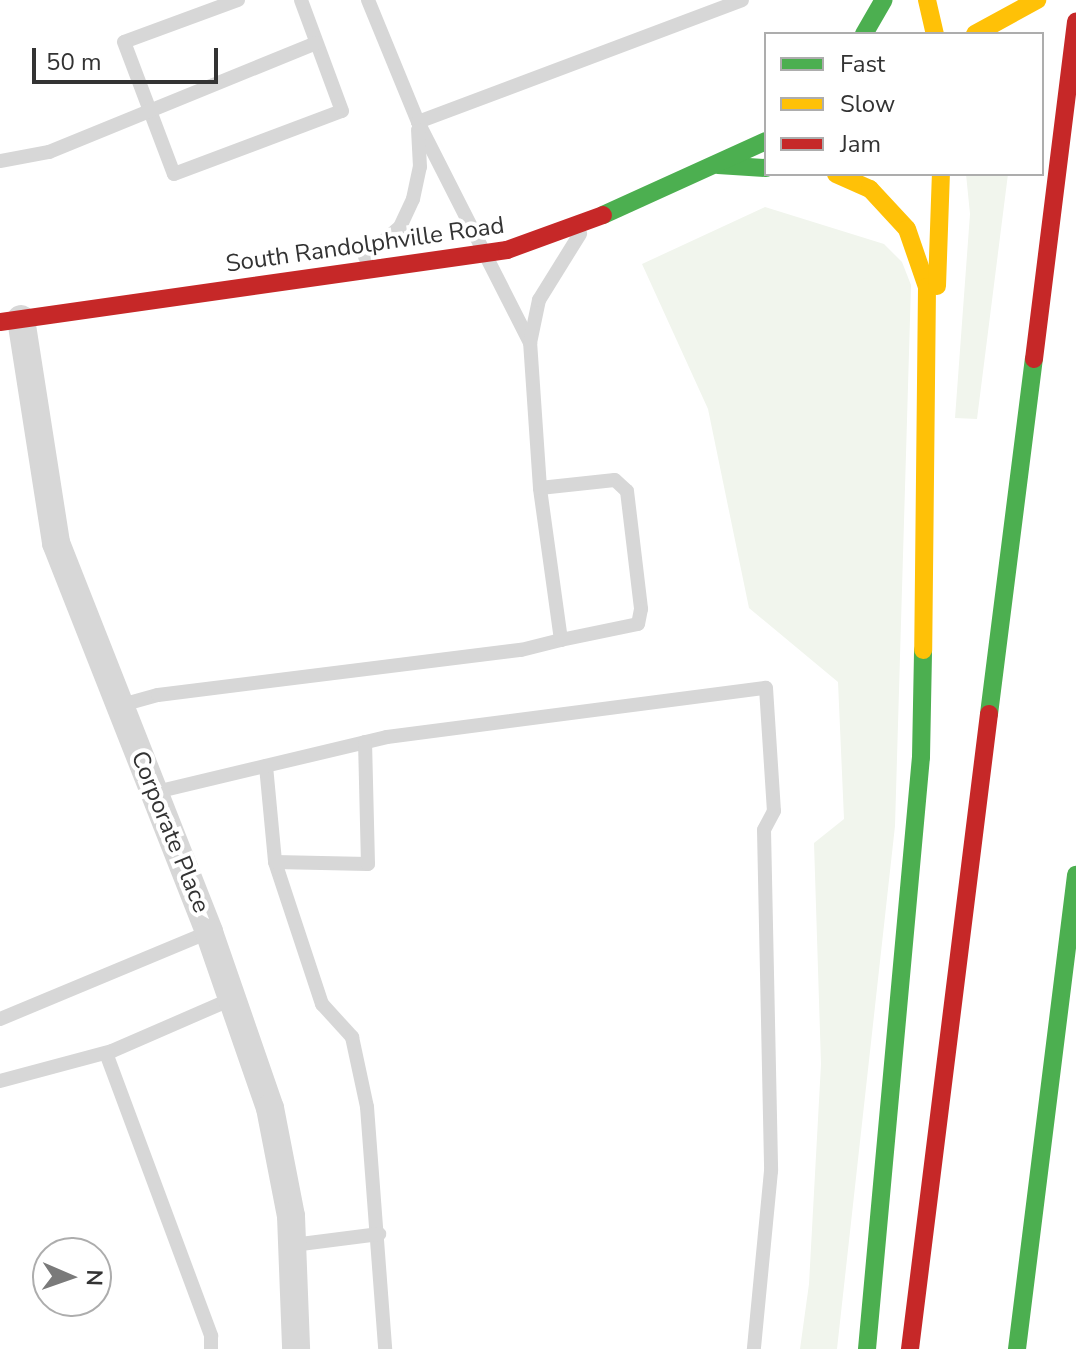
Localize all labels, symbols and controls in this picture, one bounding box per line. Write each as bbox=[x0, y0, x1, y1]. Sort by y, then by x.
scale bar bbox=[36, 32, 222, 82]
legend bbox=[764, 32, 1044, 176]
text: 50 m bbox=[46, 46, 102, 78]
text: Fast bbox=[840, 48, 885, 80]
text: Slow bbox=[840, 88, 895, 120]
text: Jam bbox=[840, 128, 881, 160]
street label: South Randolphville Road bbox=[224, 211, 506, 279]
street label: Corporate Place bbox=[124, 747, 216, 917]
north arrow bbox=[32, 1237, 112, 1317]
text: N bbox=[79, 1269, 109, 1287]

